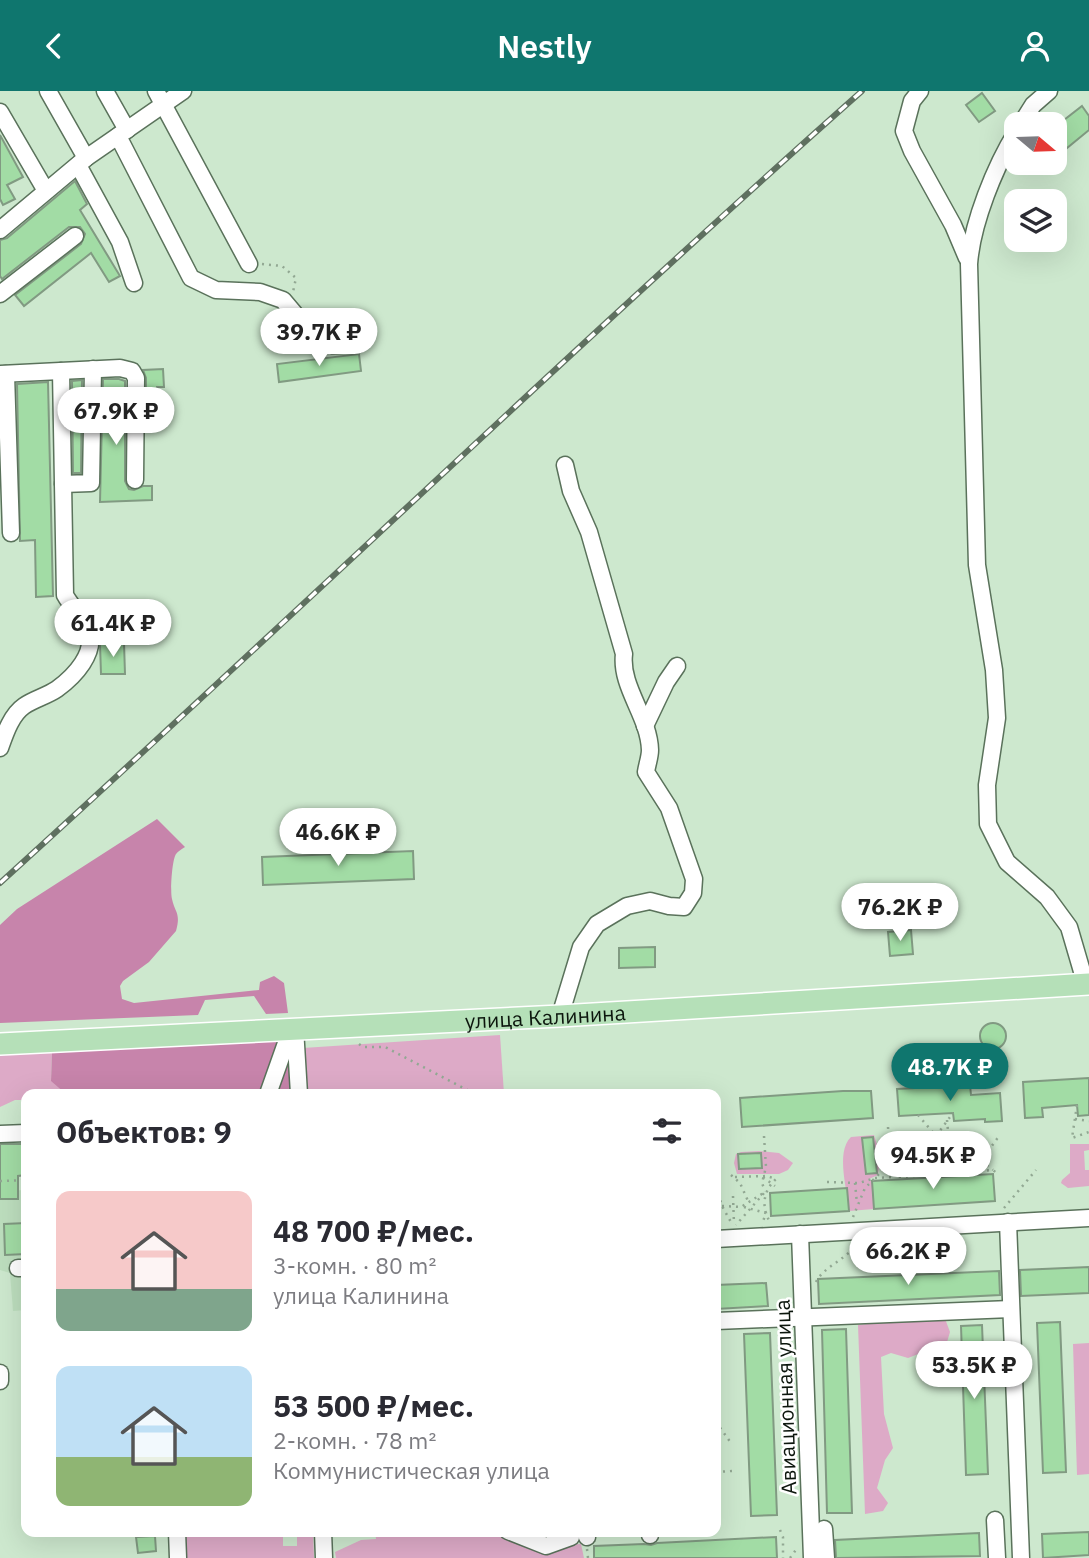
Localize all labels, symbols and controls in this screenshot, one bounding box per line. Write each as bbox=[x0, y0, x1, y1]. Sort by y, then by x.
text: Nestly bbox=[497, 25, 592, 67]
icon: back bbox=[35, 27, 73, 65]
icon: person bbox=[1016, 27, 1054, 65]
north arrow bbox=[1004, 112, 1068, 175]
map controls bbox=[1004, 112, 1067, 252]
button: layers bbox=[1004, 189, 1067, 252]
pin: 39.7K ₽ bbox=[254, 309, 384, 368]
text: 39.7K ₽ bbox=[276, 316, 362, 346]
pin: 67.9K ₽ bbox=[51, 387, 181, 447]
text: 67.9K ₽ bbox=[73, 395, 159, 425]
pin: 61.4K ₽ bbox=[48, 599, 178, 659]
text: 61.4K ₽ bbox=[70, 607, 156, 637]
pin: 46.6K ₽ bbox=[273, 809, 403, 868]
text: 46.6K ₽ bbox=[295, 816, 381, 846]
pin: 76.2K ₽ bbox=[835, 883, 965, 943]
text: 76.2K ₽ bbox=[857, 891, 943, 921]
street label: улица Калинина bbox=[464, 998, 627, 1035]
pin: 48.7K ₽ bbox=[885, 1044, 1015, 1103]
text: 48.7K ₽ bbox=[907, 1051, 993, 1081]
text: Объектов: 9 bbox=[56, 1112, 232, 1151]
icon: filters bbox=[648, 1112, 686, 1150]
pin: 94.5K ₽ bbox=[868, 1131, 998, 1191]
text: 94.5K ₽ bbox=[890, 1139, 976, 1169]
text: 48 700 ₽/мес. bbox=[273, 1211, 474, 1250]
icon: home bbox=[112, 1219, 196, 1303]
pin: 66.2K ₽ bbox=[843, 1227, 973, 1287]
text: 66.2K ₽ bbox=[865, 1235, 951, 1265]
text: 3-комн. · 80 m² bbox=[273, 1250, 436, 1280]
text: улица Калинина bbox=[273, 1280, 449, 1310]
street label: Авиационная улица bbox=[768, 1299, 802, 1495]
pin: 53.5K ₽ bbox=[909, 1341, 1039, 1401]
text: 53.5K ₽ bbox=[931, 1349, 1017, 1379]
text: 53 500 ₽/мес. bbox=[273, 1386, 474, 1425]
icon: home bbox=[112, 1394, 196, 1478]
text: 2-комн. · 78 m² bbox=[273, 1425, 436, 1455]
text: Коммунистическая улица bbox=[273, 1455, 550, 1485]

